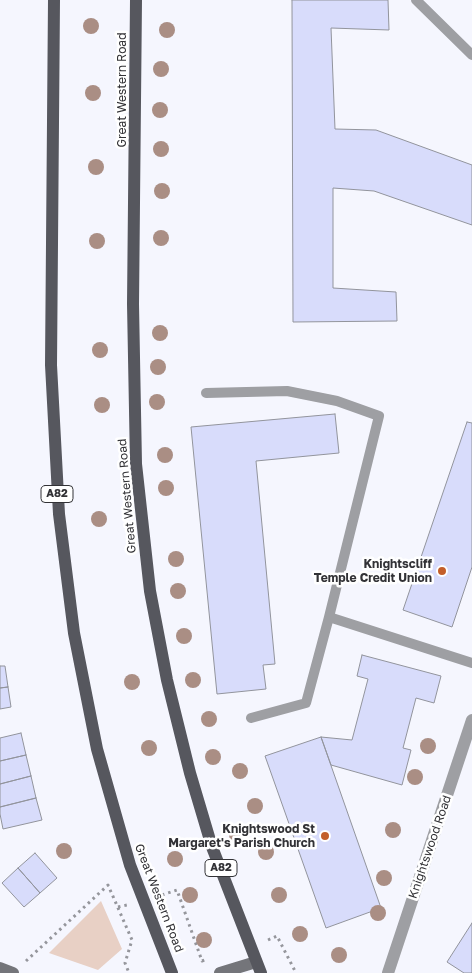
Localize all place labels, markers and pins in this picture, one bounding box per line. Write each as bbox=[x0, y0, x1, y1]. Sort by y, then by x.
place label: Knightscliff Temple Credit Union bbox=[314, 557, 432, 585]
marker: Knightscliff Temple Credit Union bbox=[436, 565, 448, 577]
place label: Knightswood St Margaret's Parish Church bbox=[168, 822, 315, 850]
marker: Knightswood St Margaret's Parish Church bbox=[319, 830, 331, 842]

